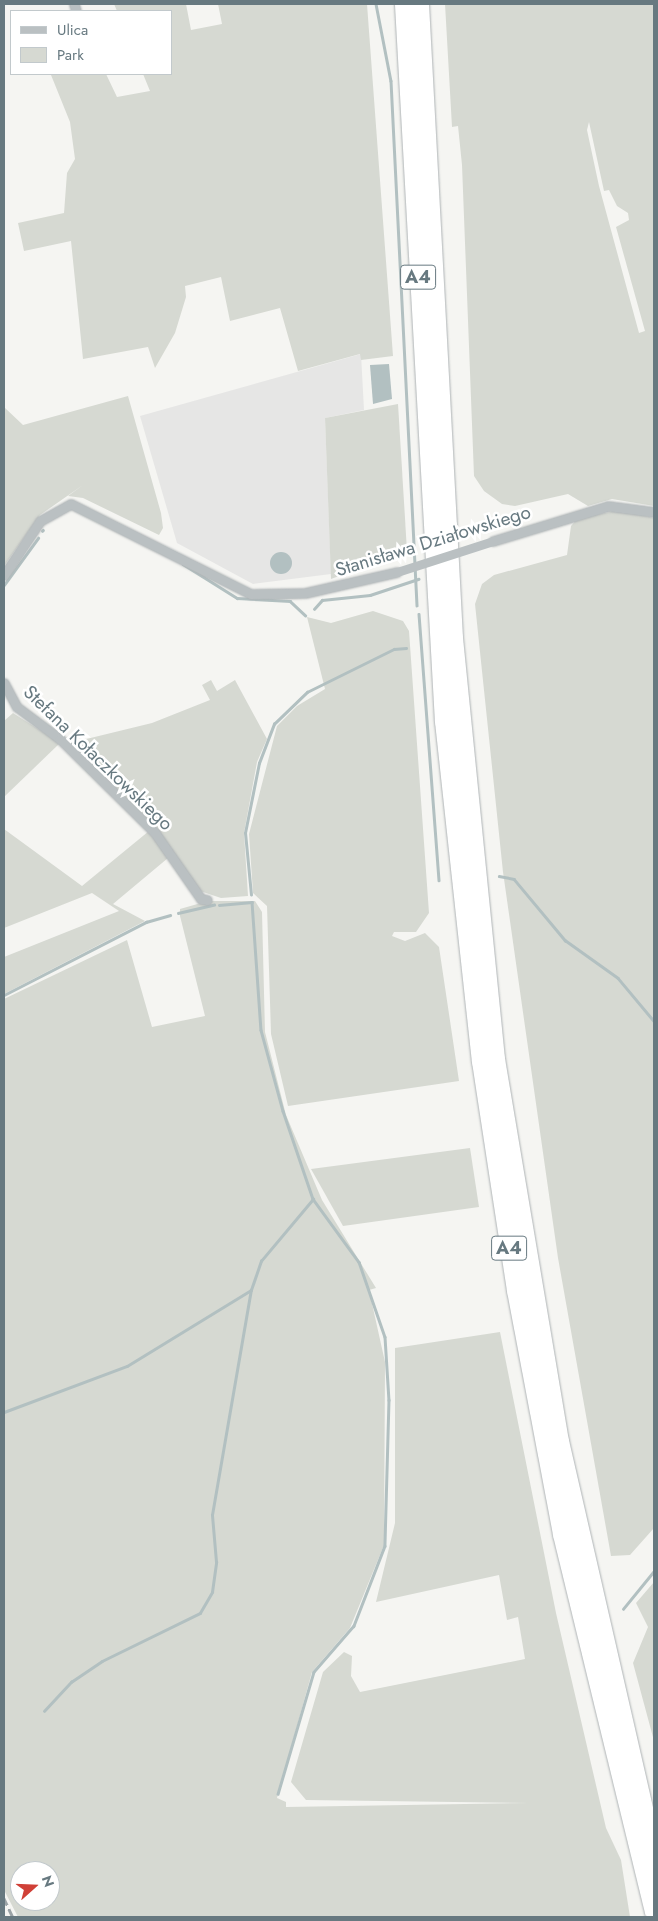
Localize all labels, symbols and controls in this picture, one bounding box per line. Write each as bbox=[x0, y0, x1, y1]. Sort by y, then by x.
legend bbox=[10, 10, 172, 75]
text: Ulica bbox=[57, 19, 88, 41]
text: Park bbox=[57, 44, 84, 66]
road number: A4 bbox=[399, 262, 437, 292]
street label: Stanisława Działowskiego bbox=[333, 500, 533, 582]
street label: Stefana Kołaczkowskiego bbox=[18, 681, 178, 835]
road number: A4 bbox=[490, 1232, 528, 1264]
north arrow bbox=[10, 1861, 60, 1911]
text: N bbox=[37, 1873, 59, 1890]

